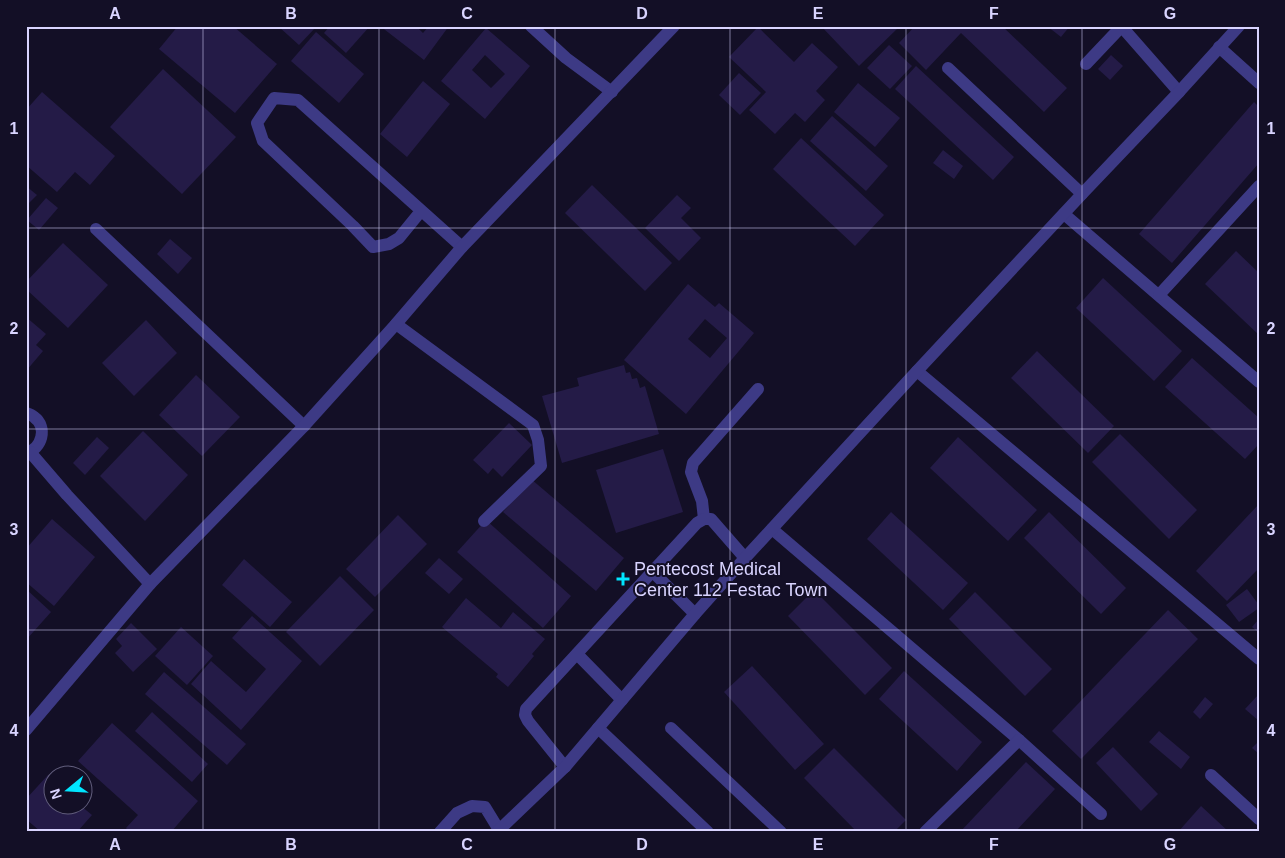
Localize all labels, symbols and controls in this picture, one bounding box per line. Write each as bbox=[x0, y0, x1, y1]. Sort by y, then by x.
text: A bbox=[109, 5, 121, 22]
text: B bbox=[285, 5, 297, 22]
text: C bbox=[461, 5, 473, 22]
text: D bbox=[636, 5, 648, 22]
text: E bbox=[813, 5, 824, 22]
text: F bbox=[989, 5, 999, 22]
text: G bbox=[1164, 5, 1176, 22]
text: 1 bbox=[10, 120, 19, 137]
text: 1 bbox=[1267, 120, 1276, 137]
text: 2 bbox=[10, 320, 19, 337]
text: 2 bbox=[1267, 320, 1276, 337]
text: 3 bbox=[10, 521, 19, 538]
text: 3 bbox=[1267, 521, 1276, 538]
place label: Pentecost Medical Center 112 Festac Town bbox=[634, 559, 827, 600]
marker: Pentecost Medical Center 112 Festac Town bbox=[616, 572, 630, 586]
text: 4 bbox=[10, 722, 19, 739]
text: 4 bbox=[1267, 722, 1276, 739]
north arrow bbox=[42, 766, 92, 816]
text: N bbox=[46, 787, 65, 801]
text: A bbox=[109, 836, 121, 853]
text: B bbox=[285, 836, 297, 853]
text: C bbox=[461, 836, 473, 853]
text: D bbox=[636, 836, 648, 853]
text: E bbox=[813, 836, 824, 853]
text: F bbox=[989, 836, 999, 853]
text: G bbox=[1164, 836, 1176, 853]

